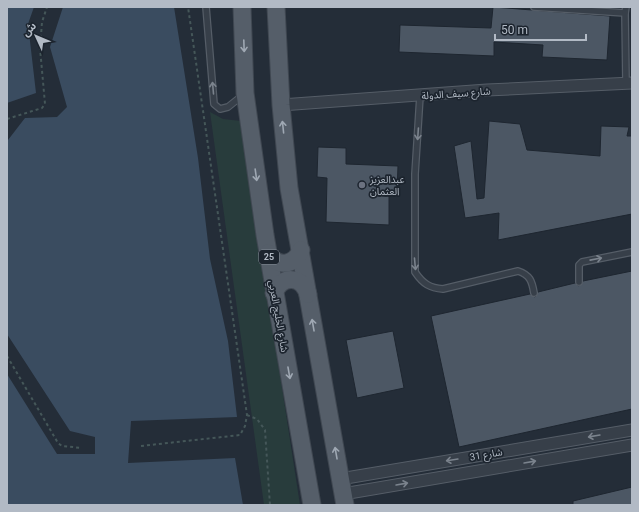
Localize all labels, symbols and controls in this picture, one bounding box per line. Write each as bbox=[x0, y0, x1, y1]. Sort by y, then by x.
north arrow bbox=[16, 16, 56, 56]
scale bar bbox=[495, 16, 586, 42]
text: ش bbox=[19, 19, 39, 39]
text: 50 m bbox=[501, 23, 528, 37]
one-way arrow bbox=[240, 39, 247, 52]
one-way arrow bbox=[209, 82, 217, 95]
street label: شارع سيف الدولة bbox=[421, 86, 491, 103]
one-way arrow bbox=[279, 121, 287, 134]
one-way arrow bbox=[414, 127, 421, 140]
one-way arrow bbox=[253, 168, 260, 181]
place label: عبدالعزيز العثمان bbox=[369, 174, 405, 197]
marker: عبدالعزيز العثمان bbox=[357, 180, 367, 190]
road number: 25 bbox=[259, 250, 279, 264]
one-way arrow bbox=[589, 254, 602, 262]
one-way arrow bbox=[411, 257, 418, 270]
street label: شارع الخليج العربي bbox=[264, 279, 290, 354]
one-way arrow bbox=[309, 319, 317, 332]
one-way arrow bbox=[285, 366, 293, 379]
one-way arrow bbox=[587, 432, 600, 440]
street label: شارع 31 bbox=[469, 446, 504, 465]
one-way arrow bbox=[332, 447, 340, 460]
one-way arrow bbox=[445, 456, 458, 464]
one-way arrow bbox=[523, 458, 536, 466]
one-way arrow bbox=[395, 480, 408, 488]

